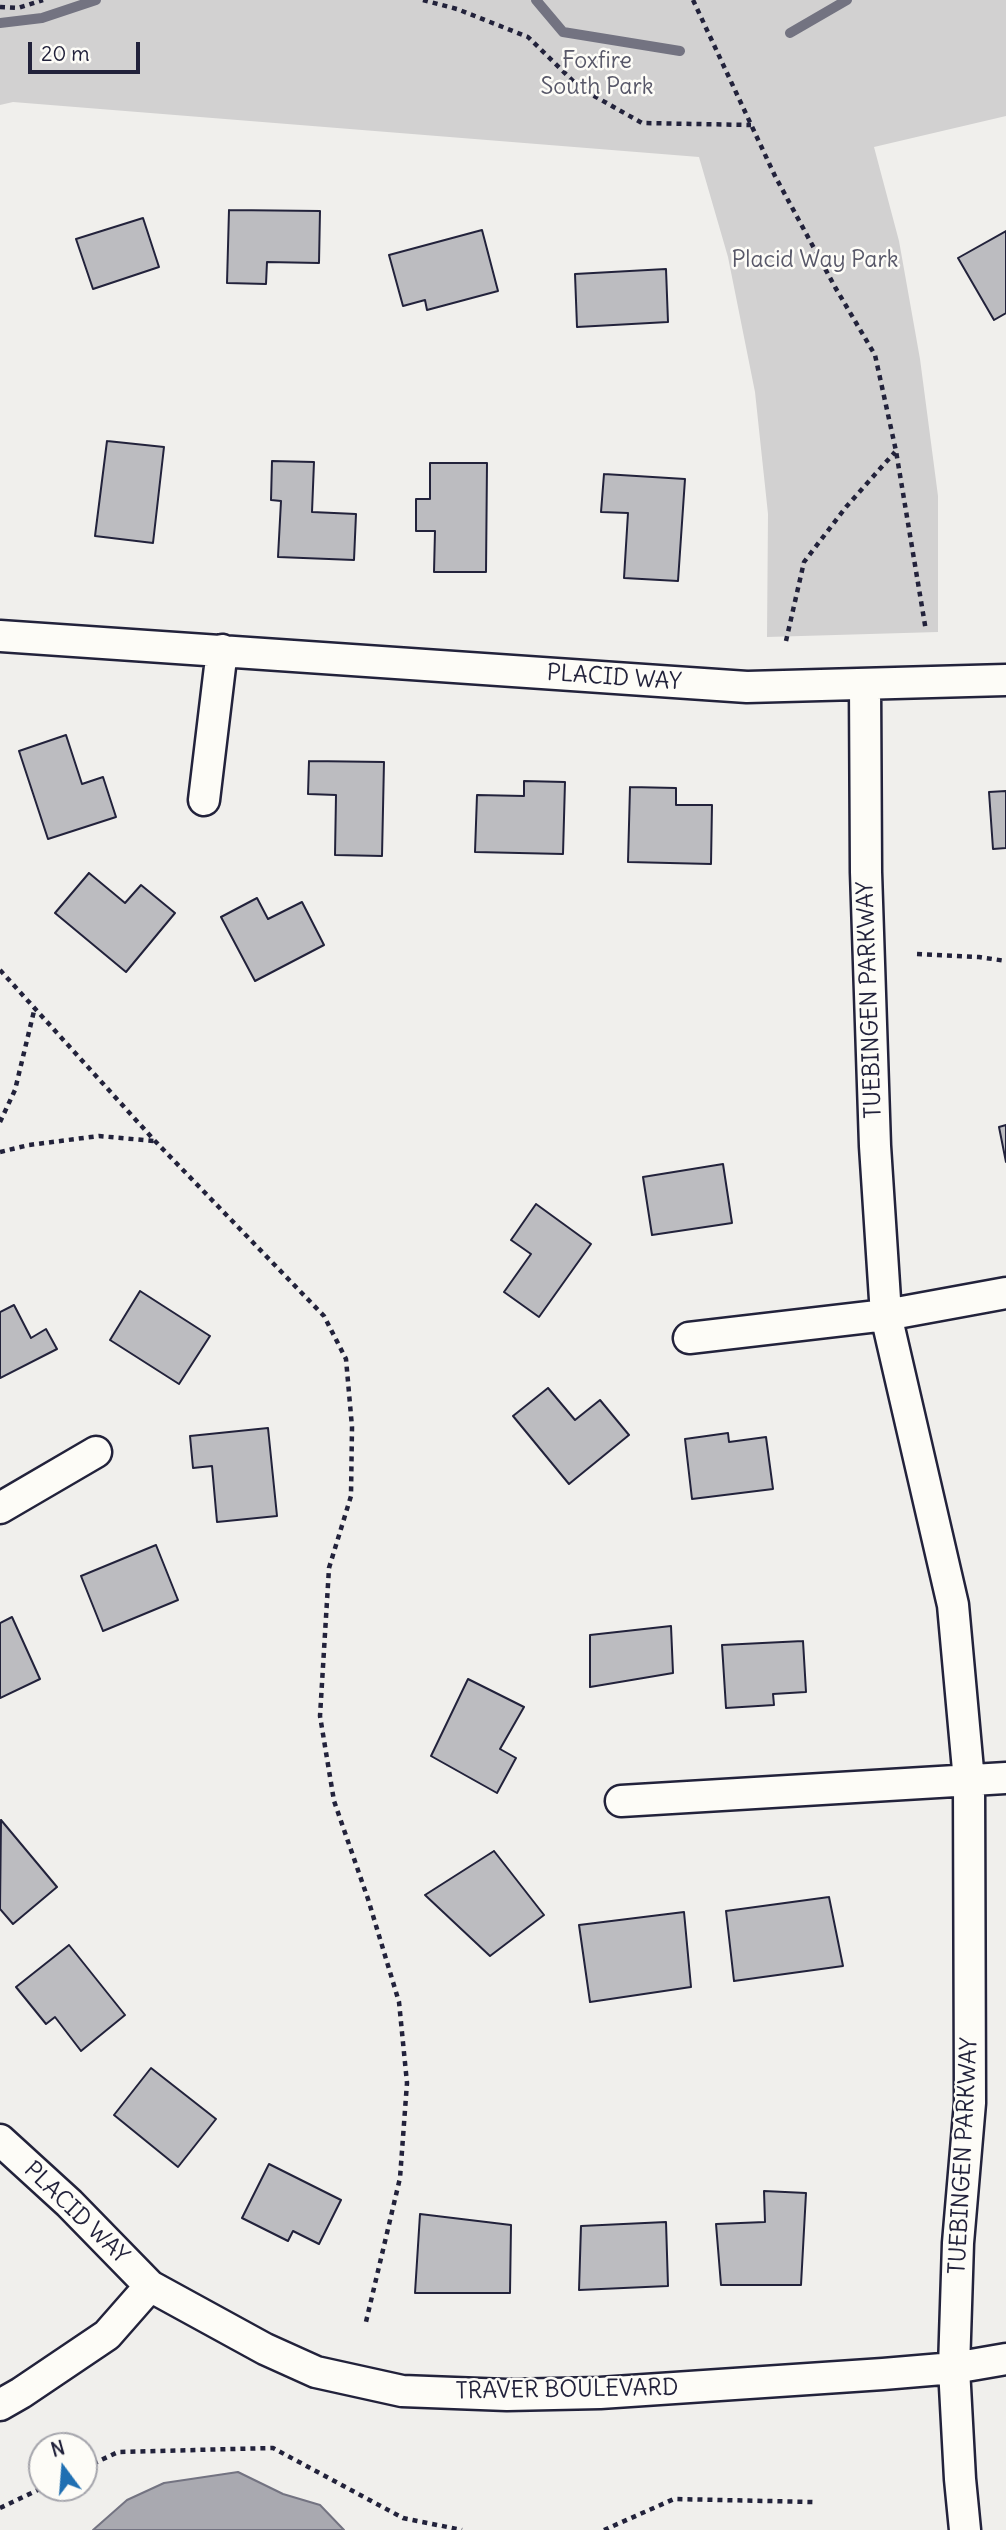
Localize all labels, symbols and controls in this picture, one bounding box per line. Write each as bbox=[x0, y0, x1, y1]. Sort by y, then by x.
scale bar bbox=[32, 28, 144, 72]
text: 20 m bbox=[41, 40, 90, 67]
park label: Foxfire South Park bbox=[540, 47, 654, 101]
park label: Placid Way Park bbox=[731, 246, 899, 274]
street label: PLACID WAY bbox=[546, 660, 682, 696]
street label: TUEBINGEN PARKWAY bbox=[852, 881, 888, 1119]
street label: TUEBINGEN PARKWAY bbox=[944, 2037, 984, 2275]
street label: PLACID WAY bbox=[18, 2156, 134, 2270]
street label: TRAVER BOULEVARD bbox=[455, 2374, 679, 2406]
north arrow bbox=[28, 2432, 98, 2502]
text: N bbox=[48, 2435, 67, 2462]

